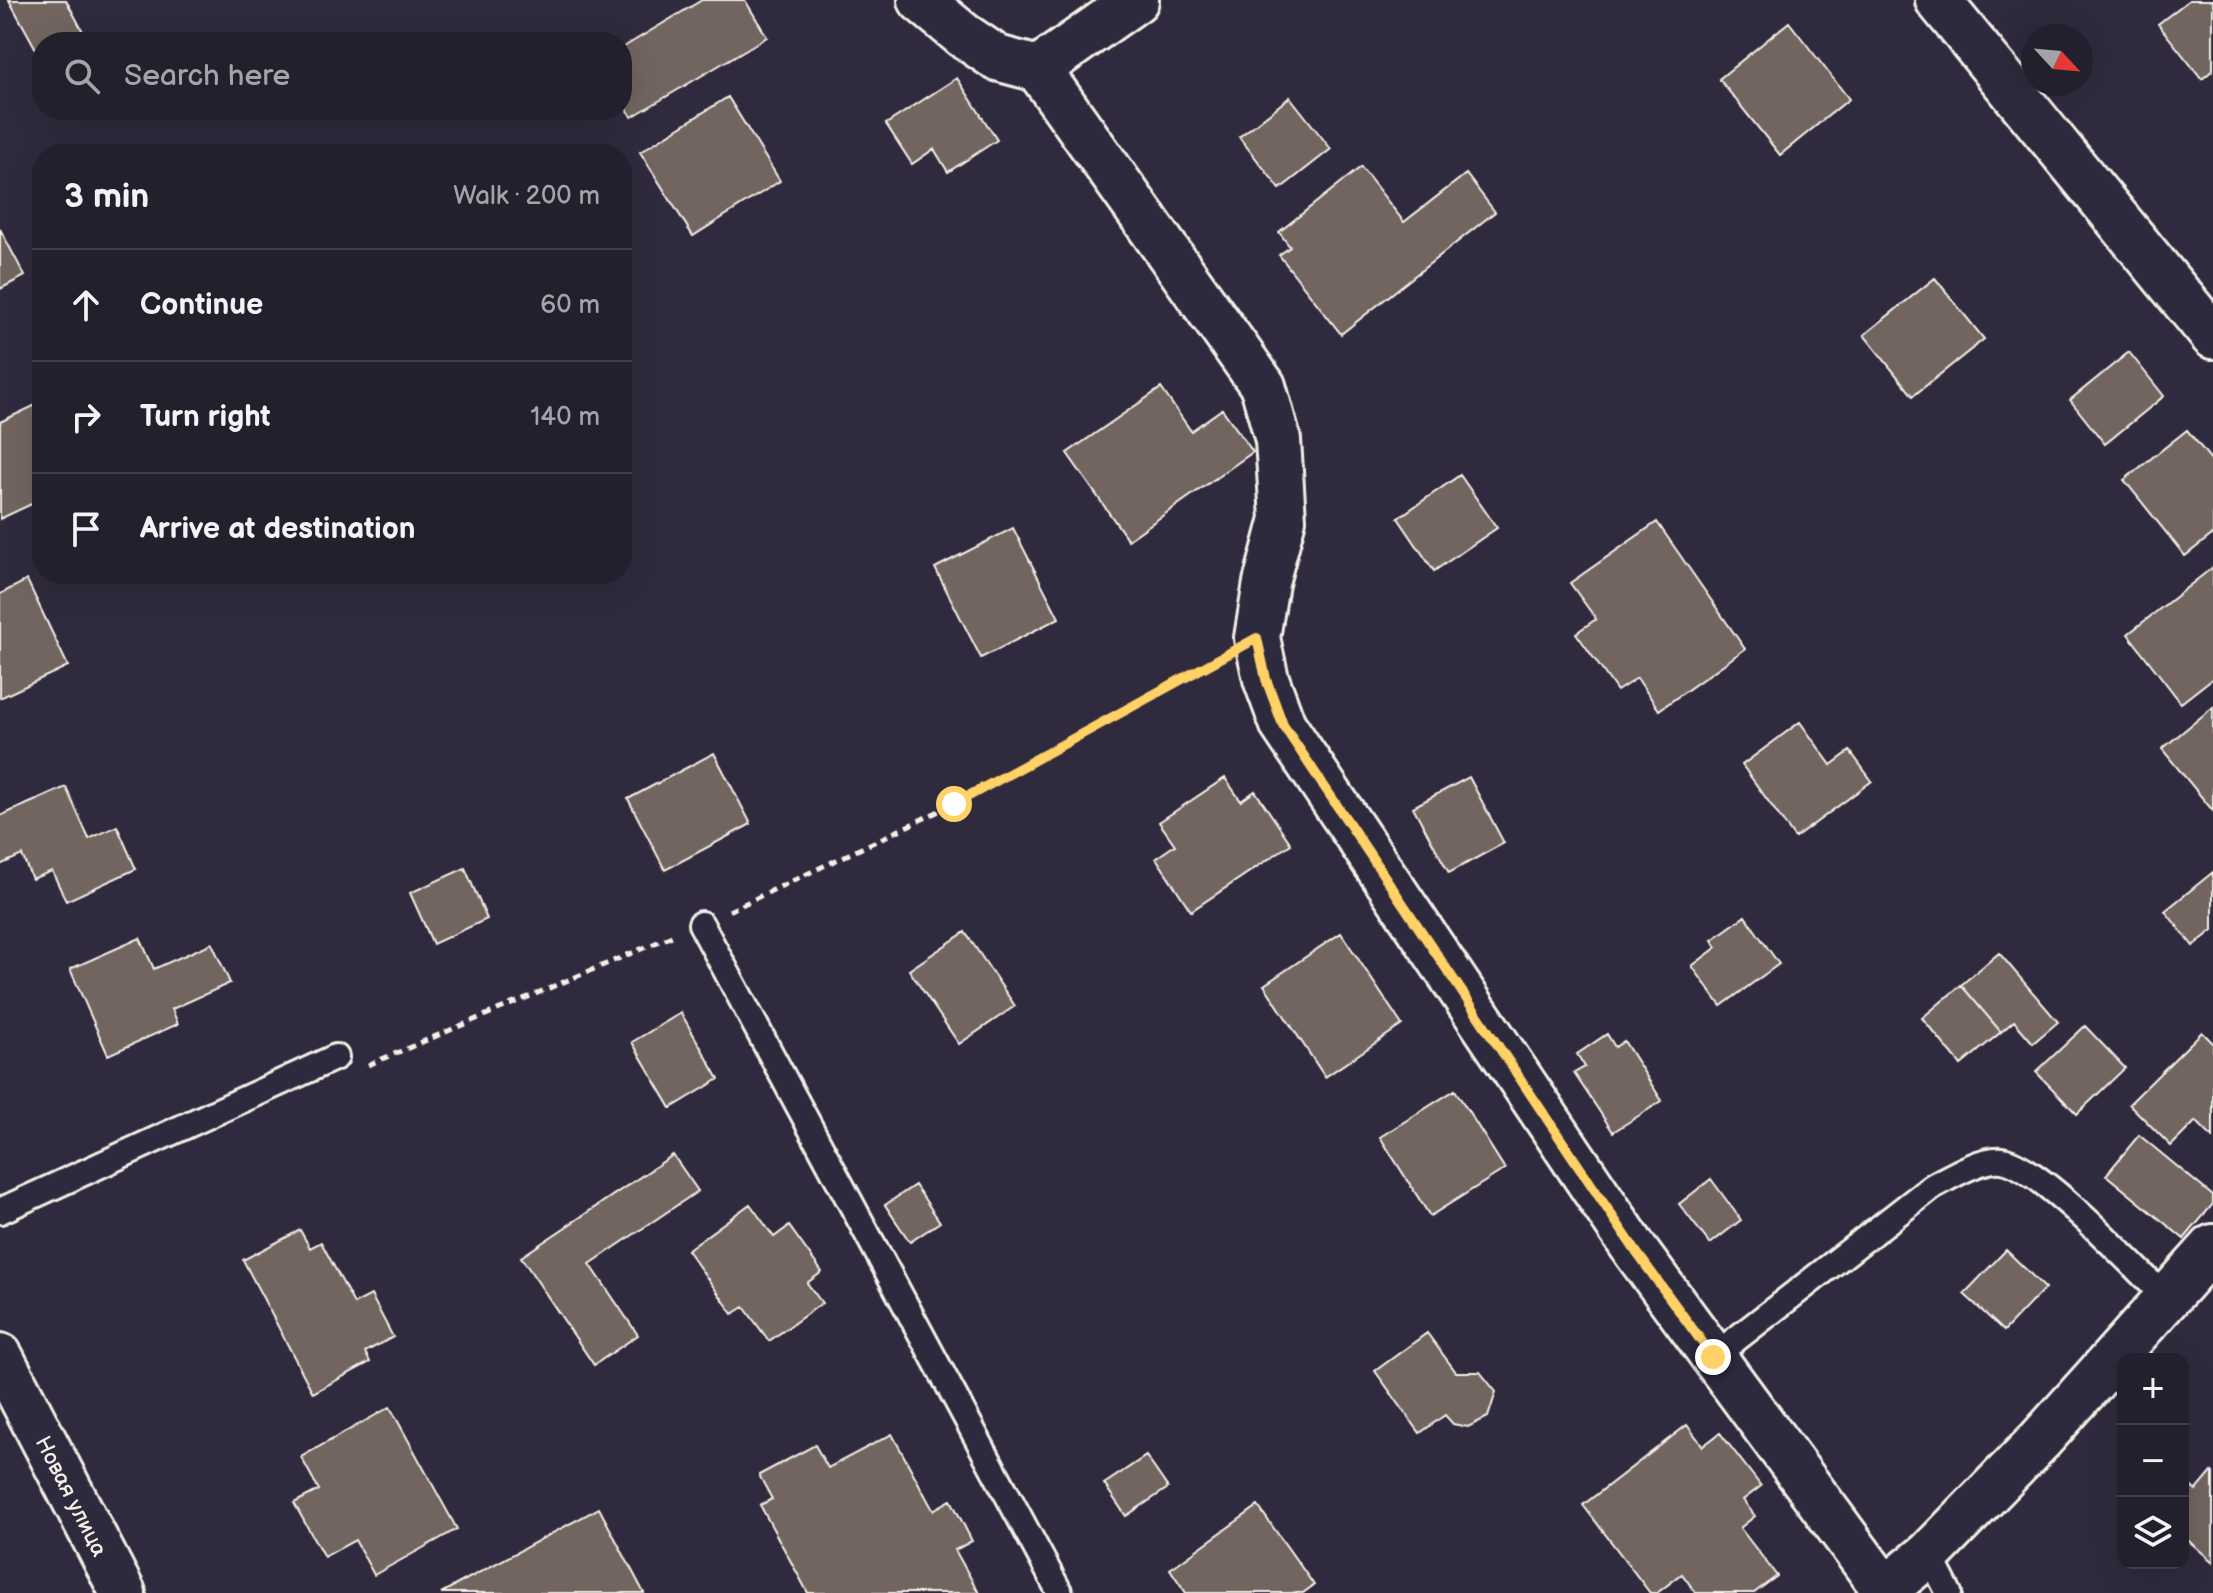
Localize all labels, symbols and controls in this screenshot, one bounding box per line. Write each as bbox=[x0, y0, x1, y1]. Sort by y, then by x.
north arrow bbox=[2021, 24, 2093, 96]
search box bbox=[32, 32, 632, 120]
icon: search bbox=[60, 54, 104, 98]
text: Search here bbox=[124, 58, 290, 94]
text: 3 min bbox=[64, 176, 149, 217]
text: Walk · 200 m bbox=[453, 181, 600, 212]
icon: ahead bbox=[64, 283, 108, 327]
text: Continue bbox=[140, 287, 263, 323]
text: 60 m bbox=[540, 290, 600, 321]
icon: right bbox=[64, 395, 108, 439]
text: Turn right bbox=[140, 399, 271, 435]
text: 140 m bbox=[530, 402, 600, 433]
icon: arrive bbox=[64, 507, 108, 551]
text: Arrive at destination bbox=[140, 511, 416, 547]
route start bbox=[936, 786, 972, 822]
route end bbox=[1695, 1339, 1731, 1375]
map controls bbox=[2117, 1353, 2189, 1569]
button: + bbox=[2117, 1353, 2189, 1425]
button: − bbox=[2117, 1425, 2189, 1497]
street label: Новая улица bbox=[29, 1432, 113, 1561]
button: layers bbox=[2117, 1497, 2189, 1569]

